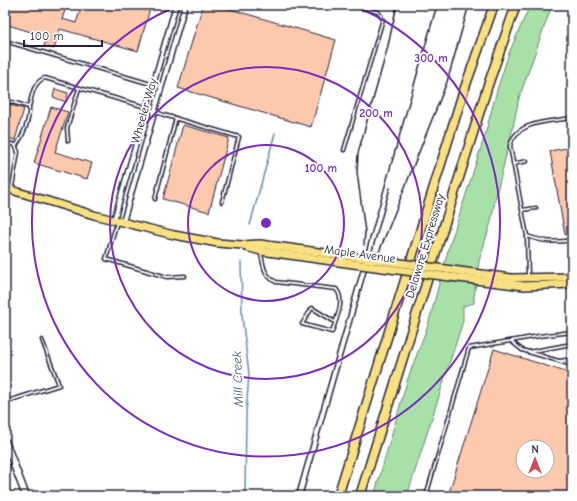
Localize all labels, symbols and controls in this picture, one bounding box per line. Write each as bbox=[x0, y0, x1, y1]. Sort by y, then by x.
scale bar bbox=[24, 22, 102, 48]
text: 100 m bbox=[30, 29, 63, 43]
text: 300 m bbox=[414, 51, 448, 65]
street label: Wheeler Way bbox=[128, 76, 160, 145]
text: 200 m bbox=[359, 106, 393, 120]
text: 100 m bbox=[305, 161, 337, 175]
street label: Delaware Expressway bbox=[402, 192, 448, 300]
centre of rings bbox=[259, 216, 273, 230]
street label: Maple Avenue bbox=[323, 242, 397, 266]
water label: Mill Creek bbox=[229, 350, 246, 408]
north arrow bbox=[515, 439, 555, 479]
text: N bbox=[531, 443, 539, 456]

